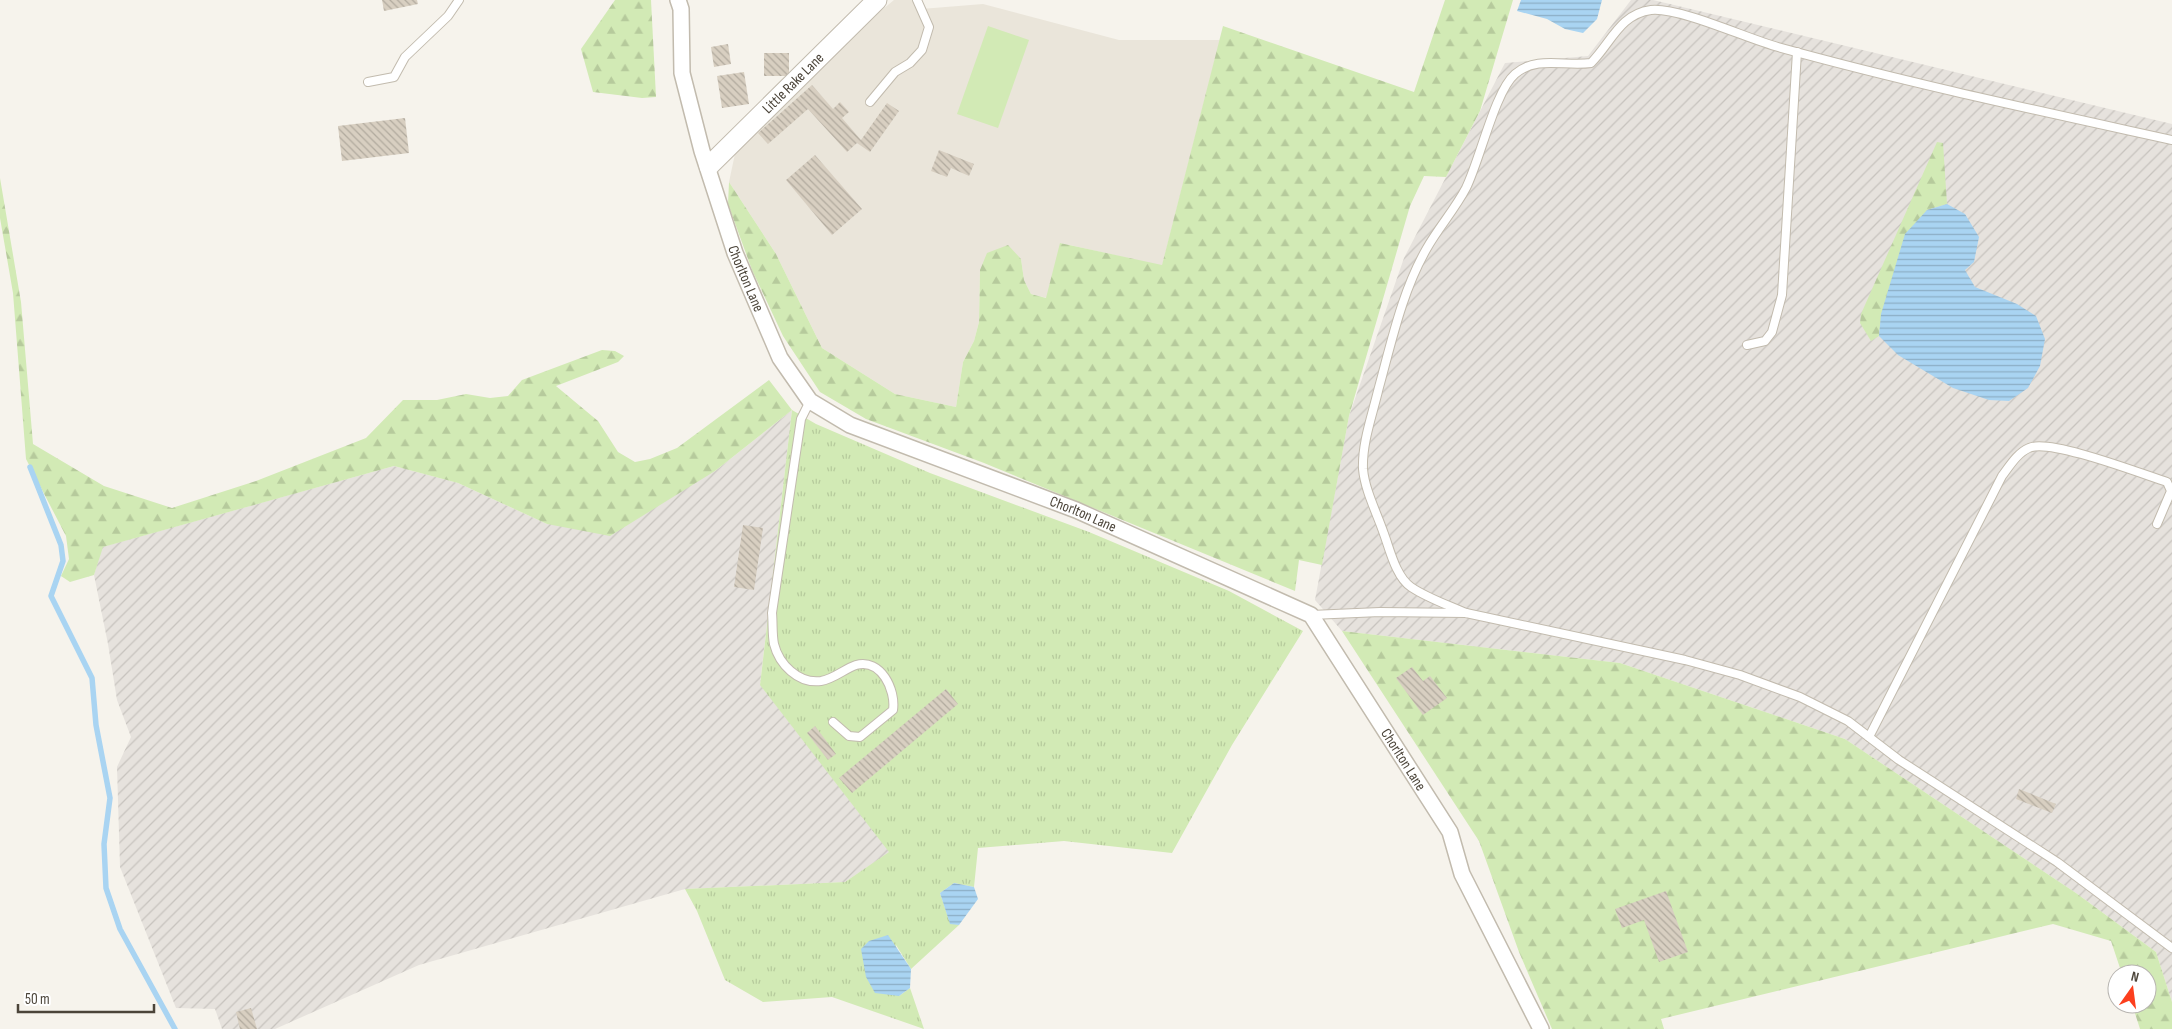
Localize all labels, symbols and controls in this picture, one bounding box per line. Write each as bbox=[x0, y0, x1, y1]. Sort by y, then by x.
street label: Little Rake Lane bbox=[759, 49, 828, 118]
street label: Chorlton Lane bbox=[723, 243, 768, 315]
street label: Chorlton Lane bbox=[1047, 492, 1119, 537]
street label: Chorlton Lane bbox=[1376, 725, 1430, 795]
north arrow bbox=[2107, 964, 2157, 1014]
text: N bbox=[2129, 968, 2141, 986]
scale bar bbox=[18, 982, 154, 1014]
text: 50 m bbox=[25, 990, 50, 1009]

